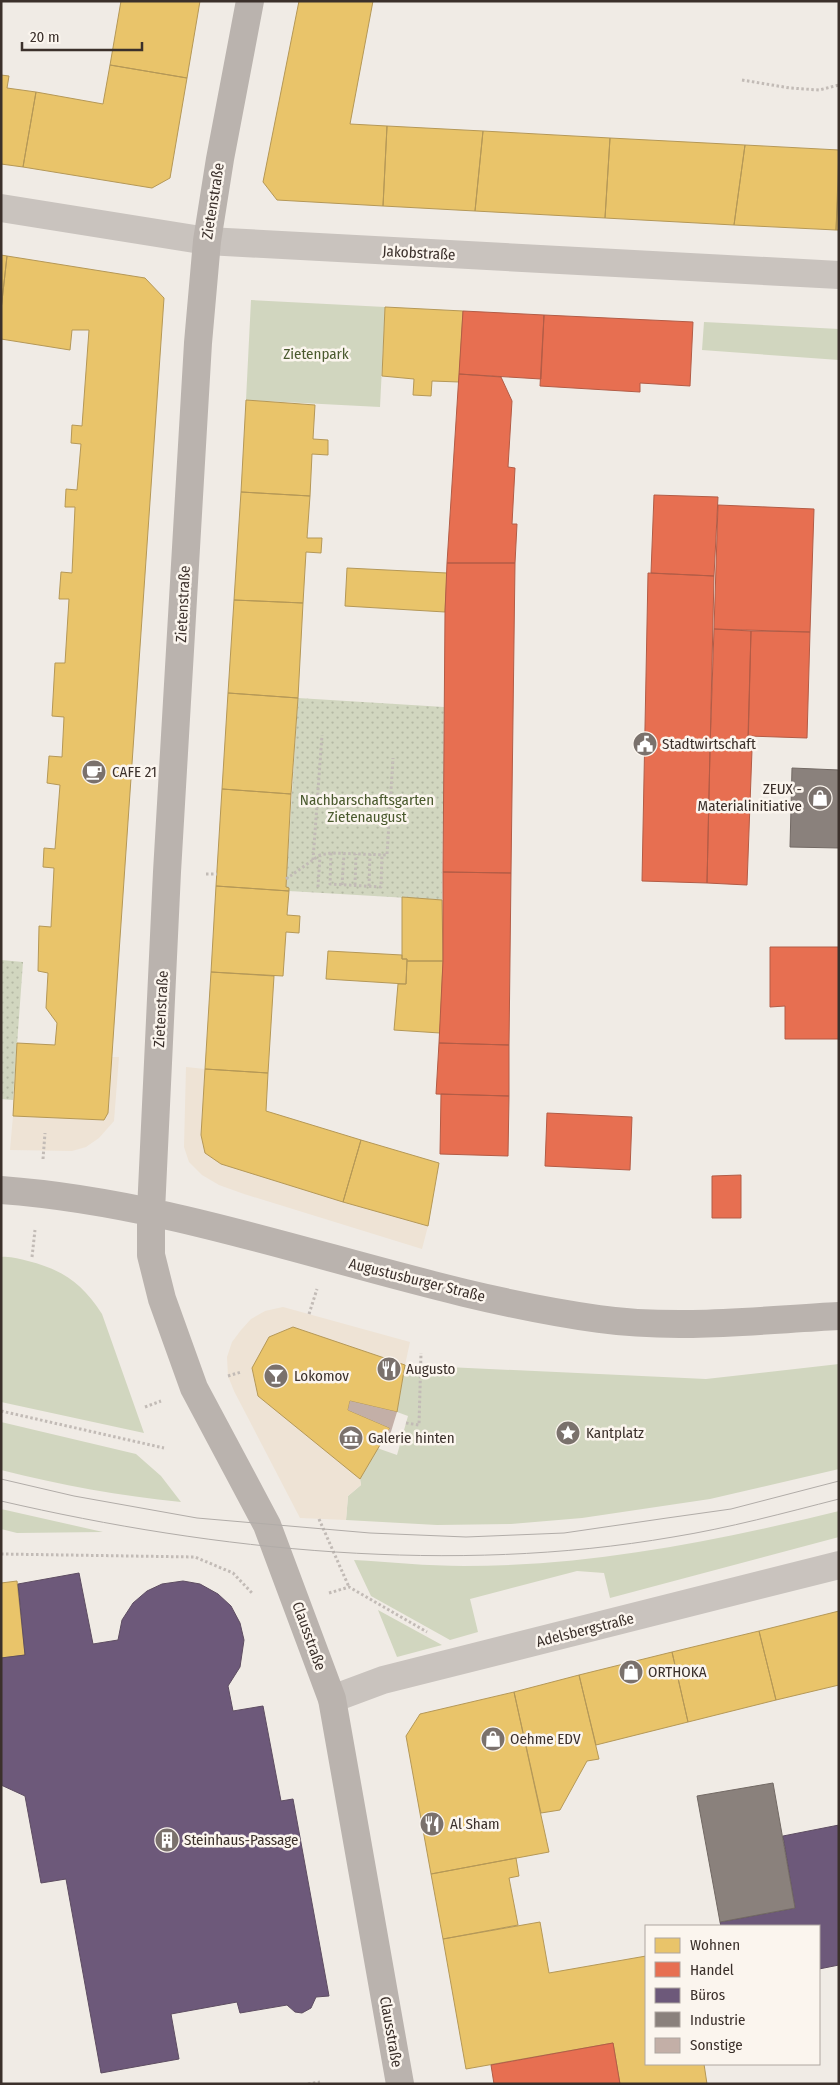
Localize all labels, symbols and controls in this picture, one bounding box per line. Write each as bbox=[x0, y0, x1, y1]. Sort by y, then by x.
scale bar bbox=[22, 20, 142, 52]
text: 20 m bbox=[30, 28, 60, 46]
street label: Zietenstraße bbox=[198, 161, 228, 241]
street label: Jakobstraße bbox=[382, 242, 456, 264]
park label: Zietenpark bbox=[283, 345, 349, 363]
street label: Zietenstraße bbox=[172, 565, 194, 643]
public building icon: Stadtwirtschaft bbox=[632, 731, 658, 757]
place label: Stadtwirtschaft bbox=[662, 735, 756, 753]
cafe icon: CAFE 21 bbox=[81, 759, 107, 785]
place label: CAFE 21 bbox=[112, 763, 157, 781]
place label: ZEUX - Materialinitiative bbox=[698, 780, 802, 815]
shop icon: ZEUX - Materialinitiative bbox=[807, 785, 833, 811]
park label: Nachbarschaftsgarten Zietenaugust bbox=[300, 791, 434, 826]
street label: Zietenstraße bbox=[150, 970, 172, 1048]
street label: Augustusburger Straße bbox=[347, 1254, 487, 1306]
restaurant icon: Augusto bbox=[376, 1356, 402, 1382]
place label: Augusto bbox=[406, 1360, 456, 1378]
bar icon: Lokomov bbox=[263, 1363, 289, 1389]
place label: Lokomov bbox=[294, 1367, 349, 1385]
place icon: Kantplatz bbox=[555, 1420, 581, 1446]
place label: Kantplatz bbox=[586, 1424, 644, 1442]
museum icon: Galerie hinten bbox=[338, 1425, 364, 1451]
place label: Galerie hinten bbox=[368, 1429, 455, 1447]
street label: Clausstraße bbox=[288, 1599, 330, 1673]
street label: Adelsbergstraße bbox=[534, 1609, 636, 1651]
shop icon: ORTHOKA bbox=[618, 1659, 644, 1685]
place label: ORTHOKA bbox=[648, 1663, 707, 1681]
shop icon: Oehme EDV bbox=[480, 1726, 506, 1752]
place label: Oehme EDV bbox=[510, 1730, 581, 1748]
restaurant icon: Al Sham bbox=[419, 1811, 445, 1837]
place label: Al Sham bbox=[450, 1815, 500, 1833]
building icon: Steinhaus-Passage bbox=[154, 1827, 180, 1853]
place label: Steinhaus-Passage bbox=[184, 1831, 298, 1849]
legend bbox=[645, 1925, 820, 2065]
text: Wohnen bbox=[690, 1936, 740, 1954]
text: Handel bbox=[690, 1961, 734, 1979]
text: Büros bbox=[690, 1986, 725, 2004]
street label: Clausstraße bbox=[376, 1995, 406, 2069]
text: Industrie bbox=[690, 2011, 745, 2029]
text: Sonstige bbox=[690, 2036, 743, 2054]

